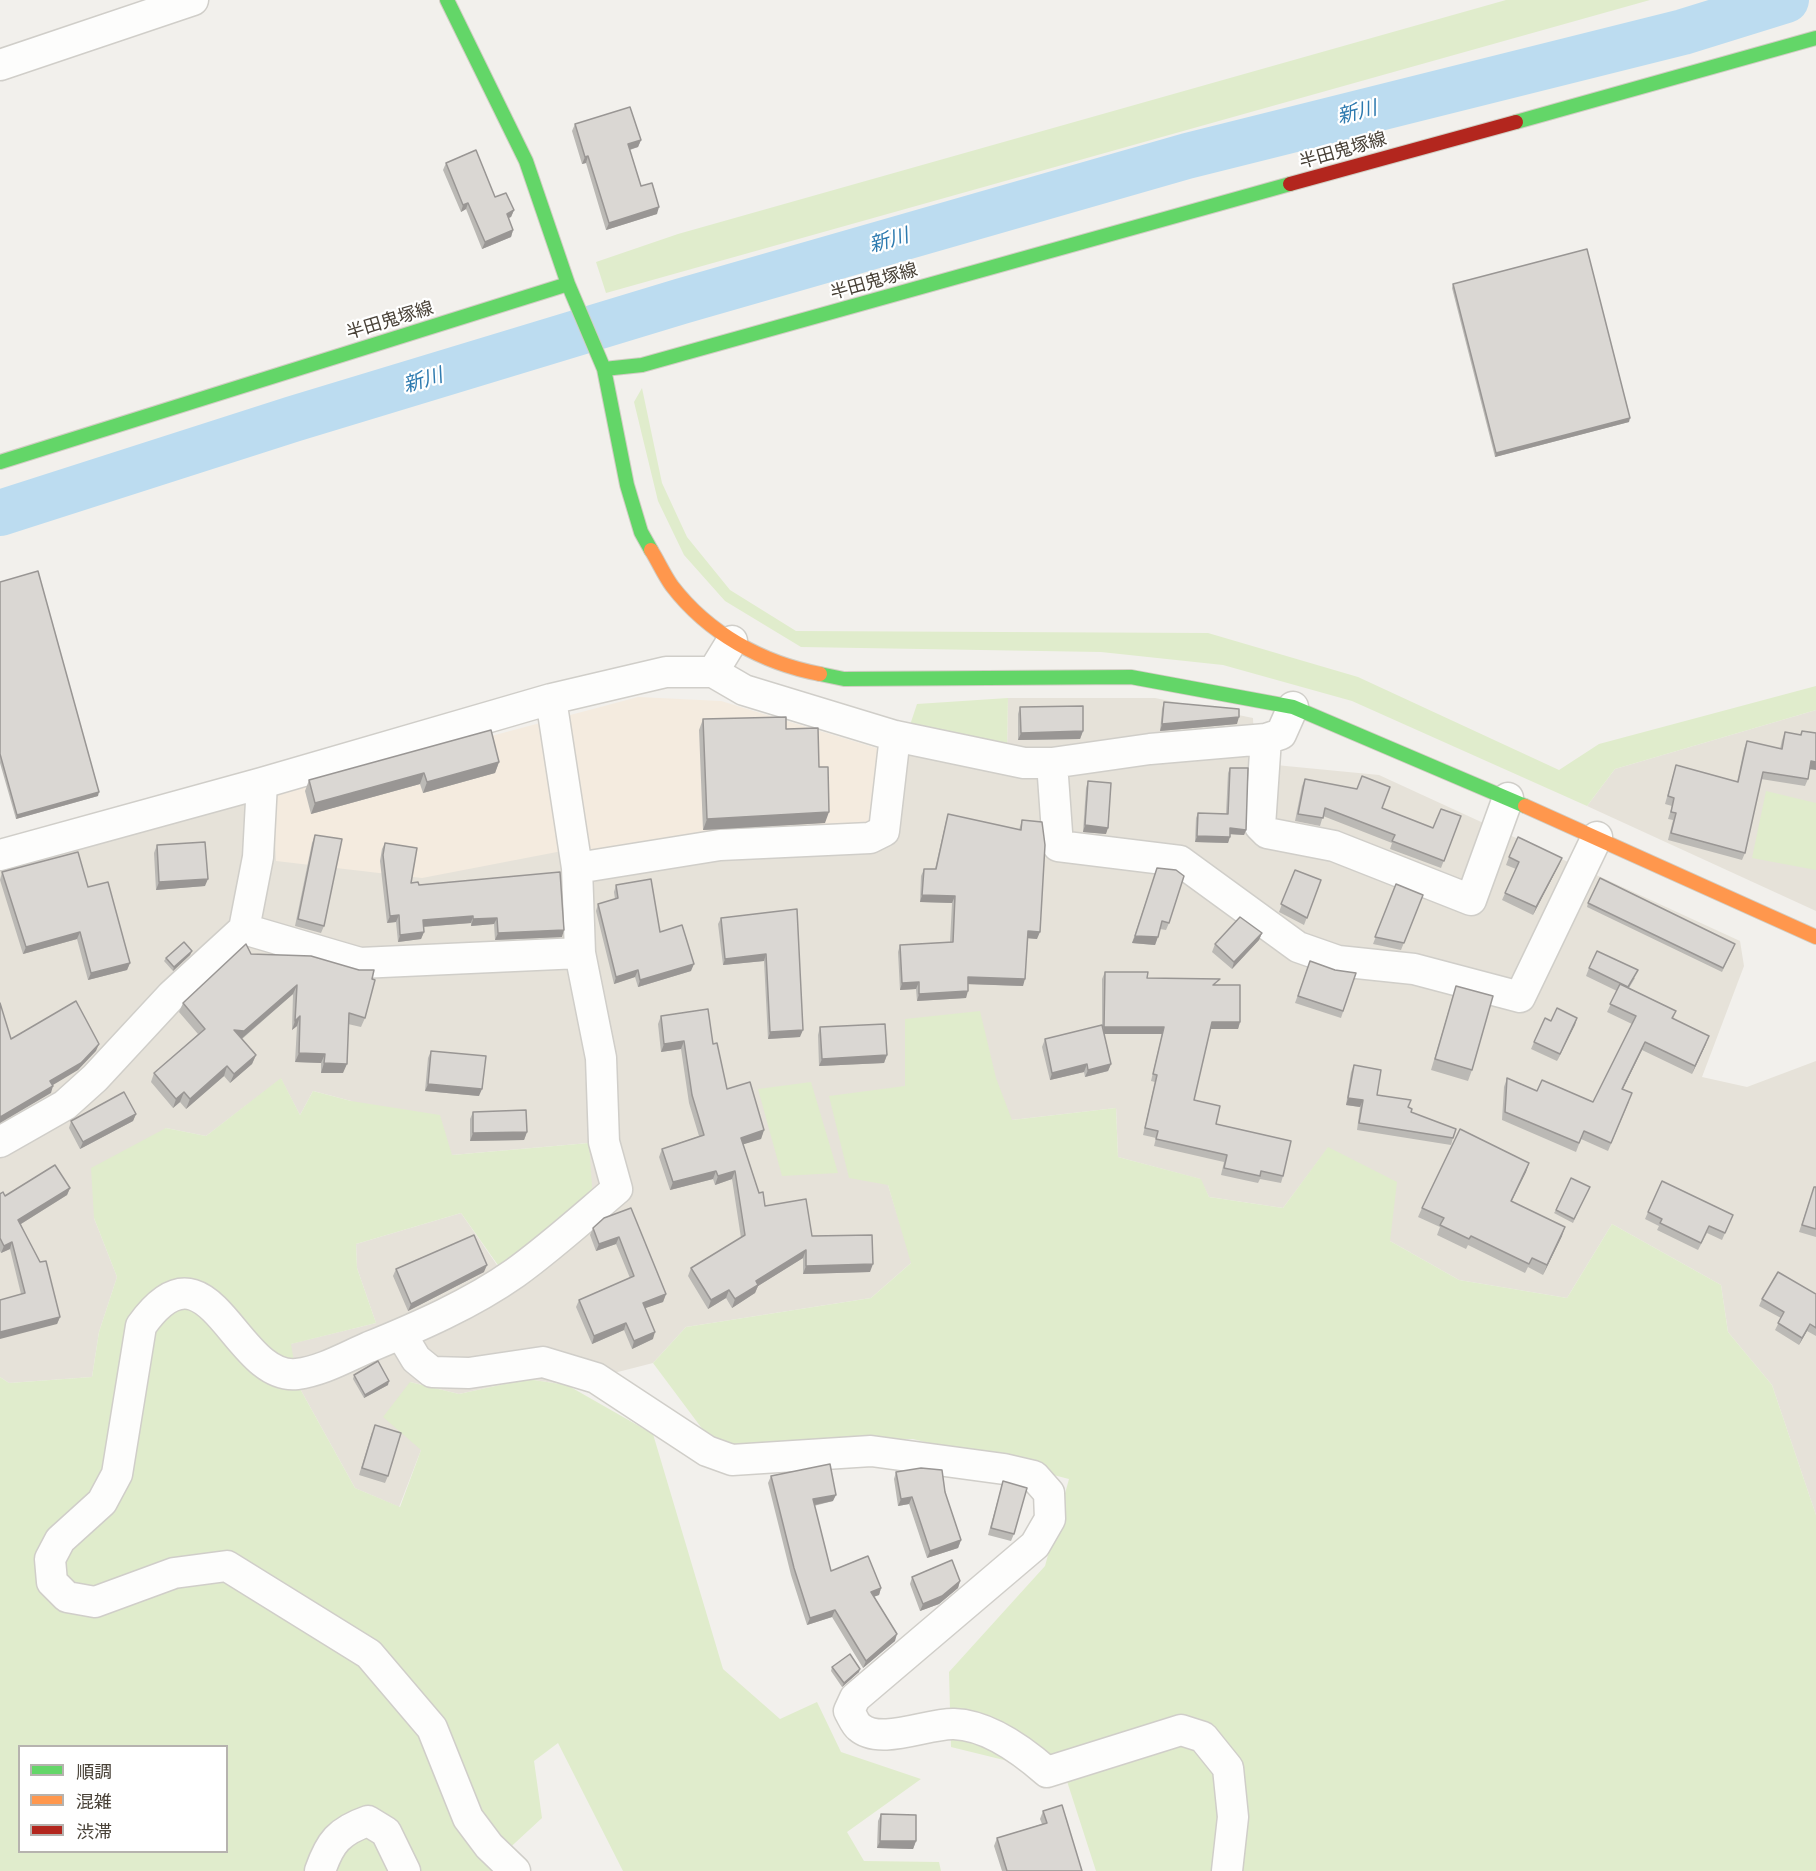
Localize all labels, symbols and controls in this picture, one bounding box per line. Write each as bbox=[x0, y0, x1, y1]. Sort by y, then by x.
water label: 新川 bbox=[1335, 97, 1379, 129]
street label: 半田鬼塚線 bbox=[1297, 128, 1389, 174]
water label: 新川 bbox=[866, 224, 912, 258]
street label: 半田鬼塚線 bbox=[828, 259, 920, 305]
street label: 半田鬼塚線 bbox=[344, 298, 436, 344]
water label: 新川 bbox=[400, 364, 446, 398]
legend bbox=[18, 1745, 228, 1853]
text: 順調 bbox=[76, 1759, 112, 1783]
text: 混雑 bbox=[76, 1789, 112, 1813]
text: 渋滞 bbox=[76, 1819, 112, 1843]

